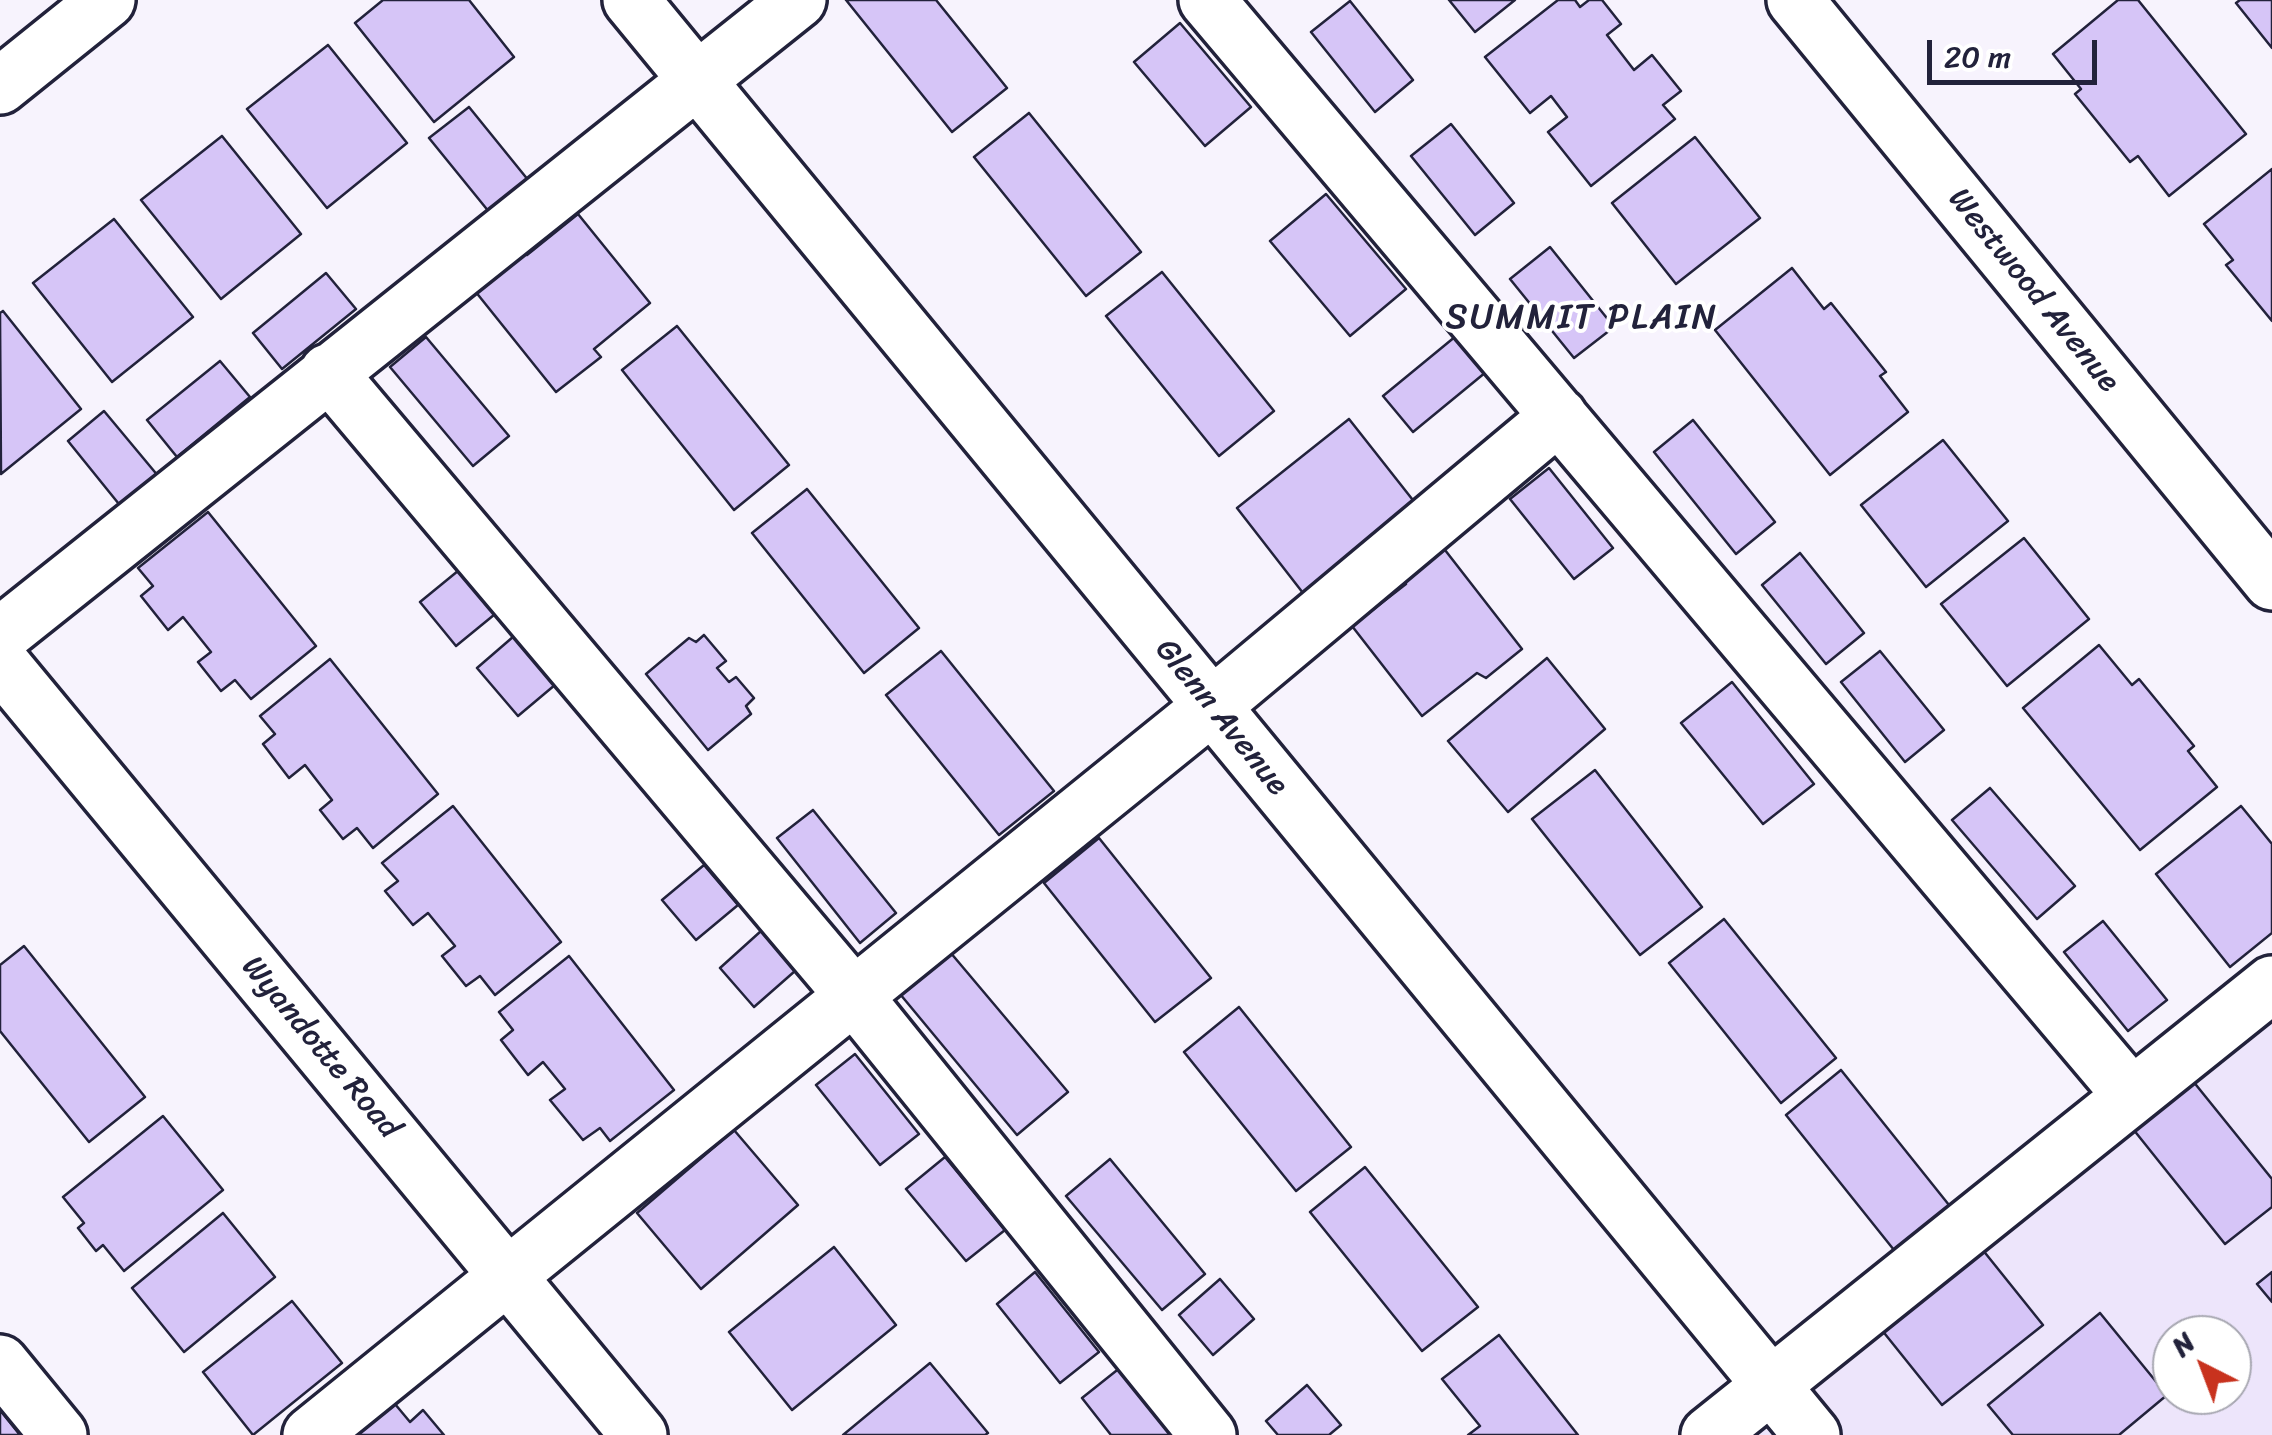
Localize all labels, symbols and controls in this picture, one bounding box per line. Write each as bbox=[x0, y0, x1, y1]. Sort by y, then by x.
scale bar bbox=[1932, 20, 2102, 82]
text: 20 m bbox=[1944, 30, 2011, 84]
street label: Westwood Avenue bbox=[1939, 181, 2127, 401]
district label: SUMMIT PLAIN bbox=[1448, 298, 1716, 340]
street label: Glenn Avenue bbox=[1146, 632, 1296, 804]
street label: Wyandotte Road bbox=[232, 949, 408, 1147]
north arrow bbox=[2152, 1315, 2252, 1415]
text: N bbox=[2159, 1319, 2207, 1369]

